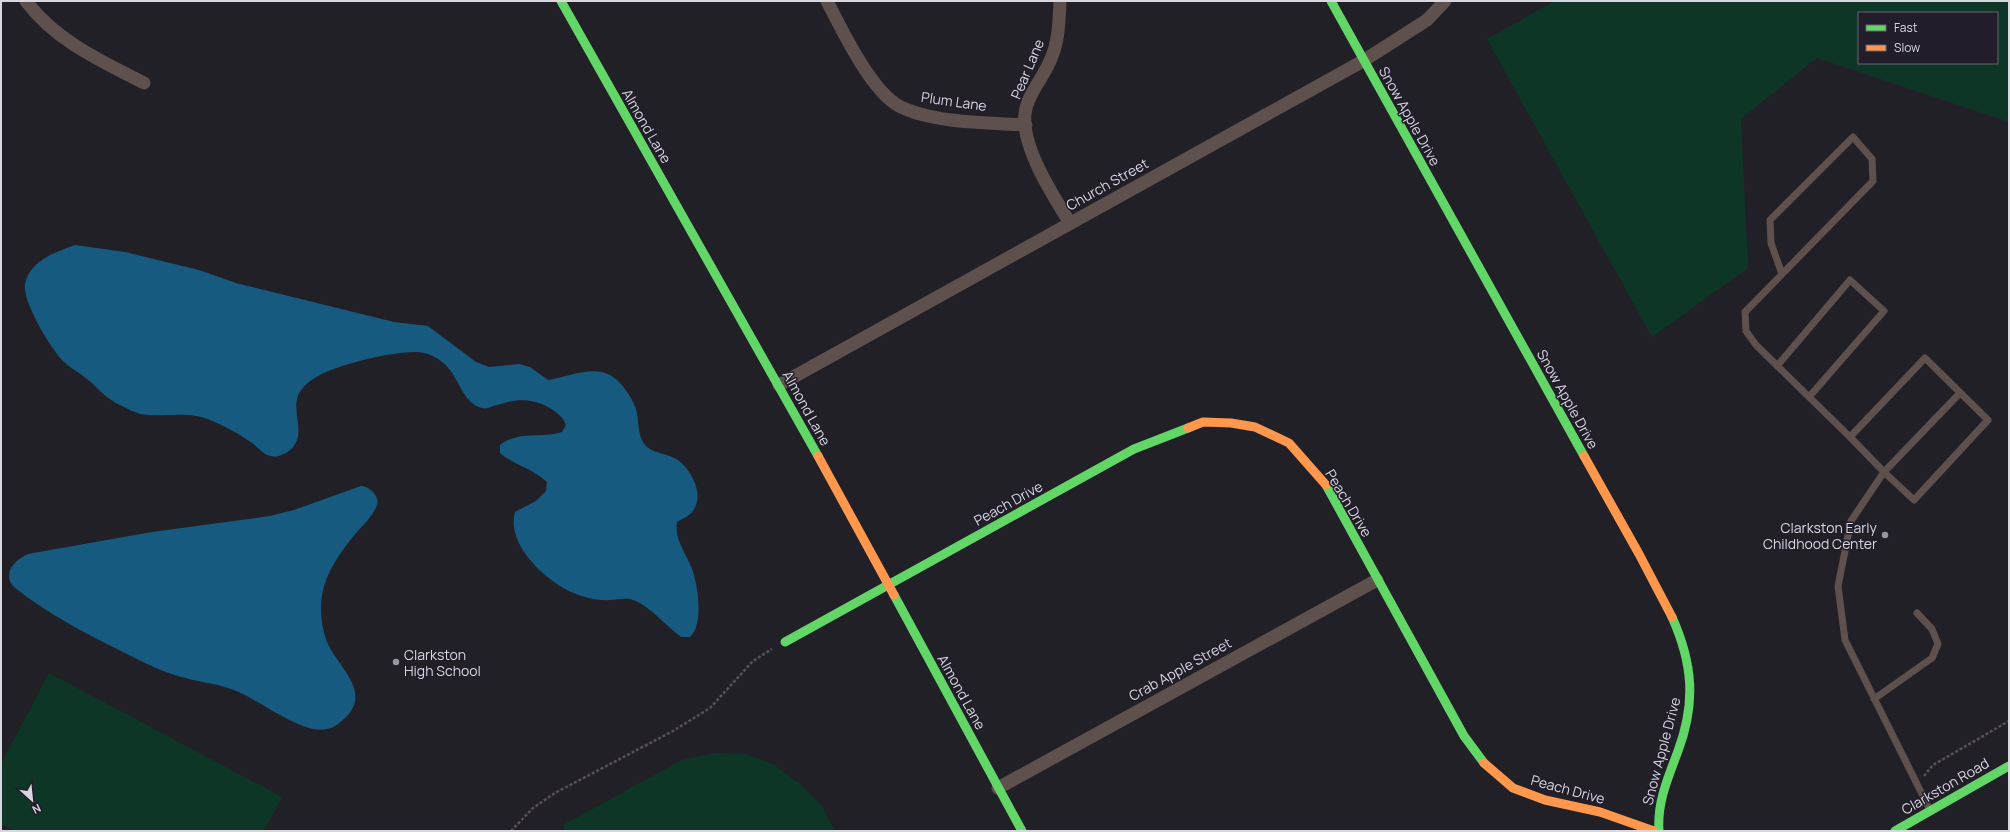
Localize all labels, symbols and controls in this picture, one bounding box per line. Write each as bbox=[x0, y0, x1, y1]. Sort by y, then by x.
legend bbox=[1858, 12, 1998, 64]
text: Fast bbox=[1894, 19, 1918, 36]
street label: Pear Lane bbox=[1006, 36, 1048, 102]
text: Slow bbox=[1894, 39, 1920, 56]
street label: Snow Apple Drive bbox=[1375, 63, 1445, 169]
street label: Almond Lane bbox=[618, 85, 676, 167]
street label: Plum Lane bbox=[920, 87, 988, 115]
street label: Church Street bbox=[1062, 153, 1152, 215]
street label: Snow Apple Drive bbox=[1533, 346, 1603, 452]
street label: Almond Lane bbox=[779, 367, 835, 449]
street label: Peach Drive bbox=[1321, 466, 1377, 540]
street label: Peach Drive bbox=[970, 476, 1046, 530]
place label: Clarkston Early Childhood Center bbox=[1763, 518, 1878, 553]
marker: Clarkston Early Childhood Center bbox=[1880, 530, 1890, 540]
street label: Crab Apple Street bbox=[1125, 633, 1235, 705]
place label: Clarkston High School bbox=[404, 645, 481, 680]
street label: Almond Lane bbox=[934, 651, 990, 733]
marker: Clarkston High School bbox=[391, 657, 401, 667]
street label: Snow Apple Drive bbox=[1637, 695, 1685, 807]
street label: Clarkston Road bbox=[1898, 753, 1992, 819]
street label: Peach Drive bbox=[1529, 770, 1607, 808]
north arrow bbox=[12, 780, 52, 820]
text: N bbox=[30, 801, 44, 818]

